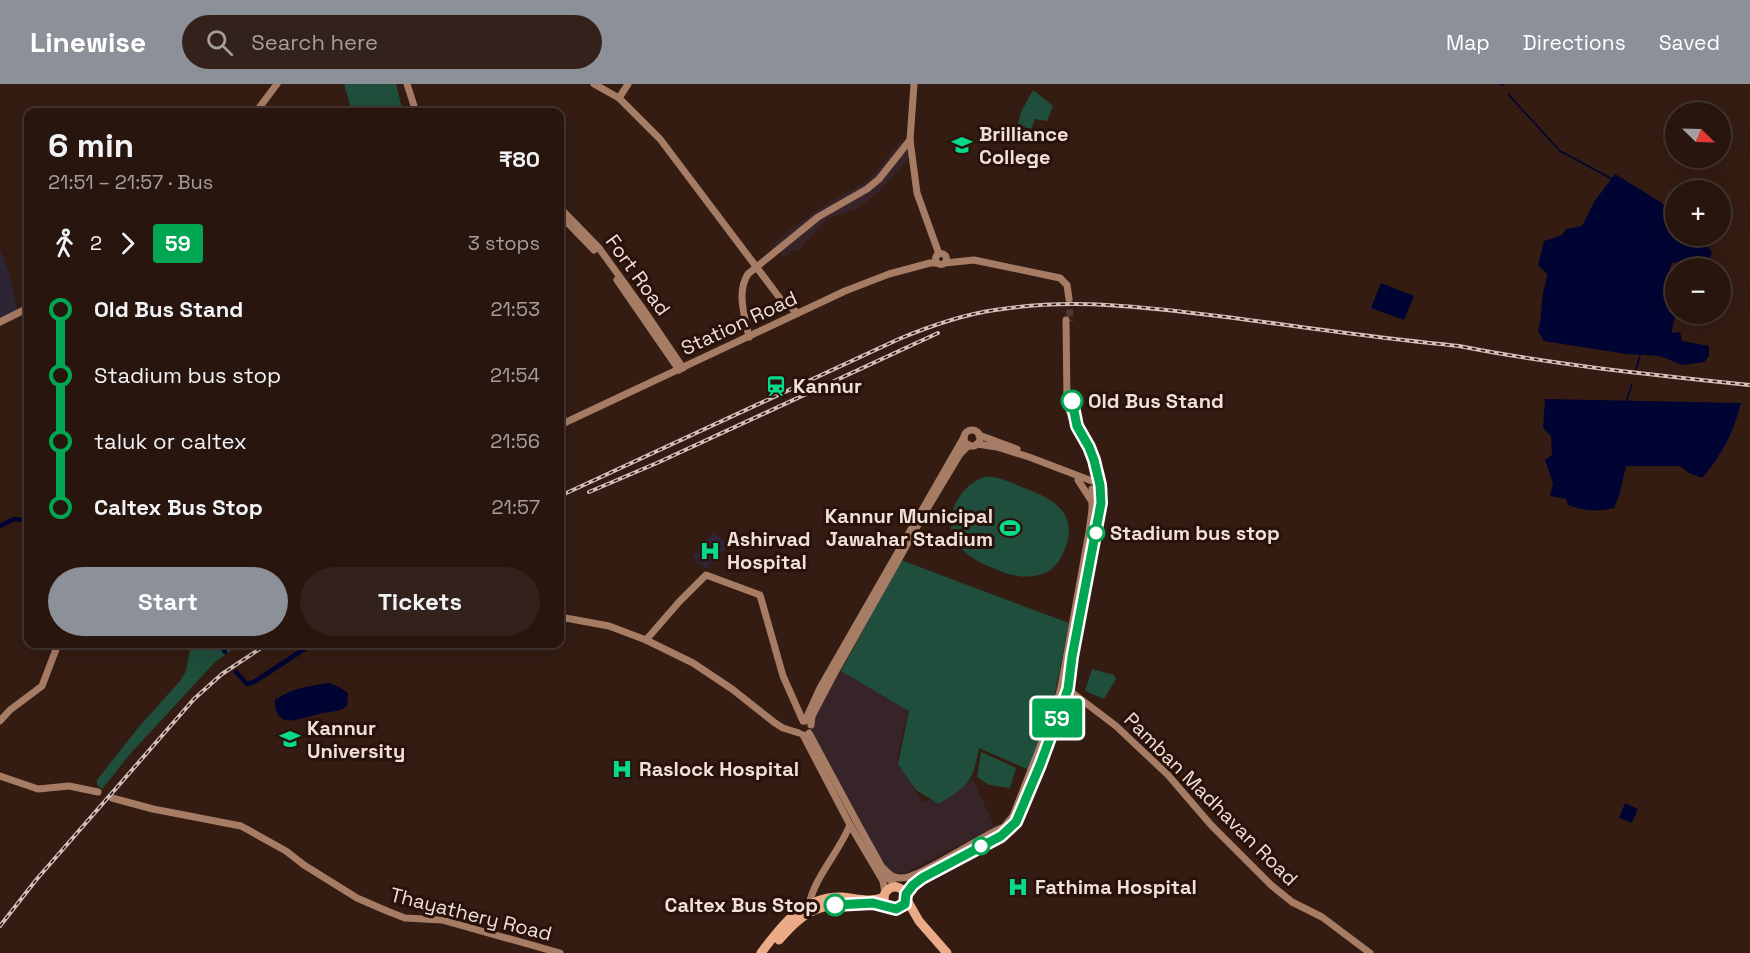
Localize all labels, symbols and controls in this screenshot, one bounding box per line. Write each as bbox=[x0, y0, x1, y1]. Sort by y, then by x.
search box bbox=[182, 15, 602, 69]
text: Linewise bbox=[30, 24, 146, 60]
icon: search bbox=[203, 26, 236, 59]
text: Search here bbox=[251, 28, 378, 56]
text: Map bbox=[1446, 29, 1490, 56]
text: Directions bbox=[1523, 29, 1626, 56]
text: Saved bbox=[1659, 29, 1720, 56]
north arrow bbox=[1665, 102, 1731, 168]
map controls bbox=[1665, 102, 1731, 324]
place label: Brilliance College bbox=[979, 121, 1069, 170]
text: 6 min bbox=[48, 125, 134, 167]
school or university icon: Brilliance College bbox=[950, 133, 974, 157]
text: ₹80 bbox=[499, 145, 540, 173]
text: 21:51 – 21:57 · Bus bbox=[48, 169, 213, 195]
button: + bbox=[1665, 180, 1731, 246]
icon: walk bbox=[48, 227, 81, 260]
icon: forward bbox=[111, 227, 144, 260]
street label: Fort Road bbox=[600, 229, 676, 321]
text: 2 bbox=[90, 230, 102, 256]
text: 59 bbox=[165, 230, 191, 257]
text: 3 stops bbox=[468, 230, 540, 256]
button: − bbox=[1665, 258, 1731, 324]
street label: Station Road bbox=[677, 285, 801, 361]
text: Old Bus Stand bbox=[94, 295, 243, 323]
text: 21:53 bbox=[490, 296, 540, 322]
text: Stadium bus stop bbox=[94, 361, 281, 389]
text: 21:54 bbox=[490, 362, 540, 388]
place label: Kannur bbox=[793, 373, 862, 399]
station icon: Kannur bbox=[764, 374, 788, 398]
place label: Old Bus Stand bbox=[1088, 388, 1224, 414]
marker: Old Bus Stand bbox=[1061, 390, 1083, 412]
text: taluk or caltex bbox=[94, 427, 247, 455]
text: 21:56 bbox=[490, 428, 540, 454]
text: Caltex Bus Stop bbox=[94, 493, 263, 521]
text: 21:57 bbox=[492, 494, 540, 520]
place label: Kannur Municipal Jawahar Stadium bbox=[825, 503, 993, 552]
sports icon: Kannur Municipal Jawahar Stadium bbox=[998, 516, 1022, 540]
place label: Stadium bus stop bbox=[1110, 520, 1280, 546]
marker: Stadium bus stop bbox=[1087, 524, 1105, 542]
place label: Ashirvad Hospital bbox=[727, 526, 811, 575]
hospital icon: Ashirvad Hospital bbox=[698, 539, 722, 563]
button: Start bbox=[48, 567, 288, 636]
button: Tickets bbox=[300, 567, 540, 636]
line badge: 59 bbox=[1030, 698, 1084, 738]
text: 59 bbox=[1044, 705, 1070, 732]
street label: Pamban Madhavan Road bbox=[1119, 707, 1303, 891]
place label: Kannur University bbox=[307, 715, 405, 764]
school or university icon: Kannur University bbox=[278, 727, 302, 751]
place label: Raslock Hospital bbox=[639, 756, 799, 782]
hospital icon: Raslock Hospital bbox=[610, 757, 634, 781]
unlabelled marker bbox=[972, 837, 990, 855]
place label: Fathima Hospital bbox=[1035, 874, 1197, 900]
hospital icon: Fathima Hospital bbox=[1006, 875, 1030, 899]
street label: Thayathery Road bbox=[387, 881, 555, 947]
place label: Caltex Bus Stop bbox=[665, 892, 818, 918]
marker: Caltex Bus Stop bbox=[824, 894, 846, 916]

